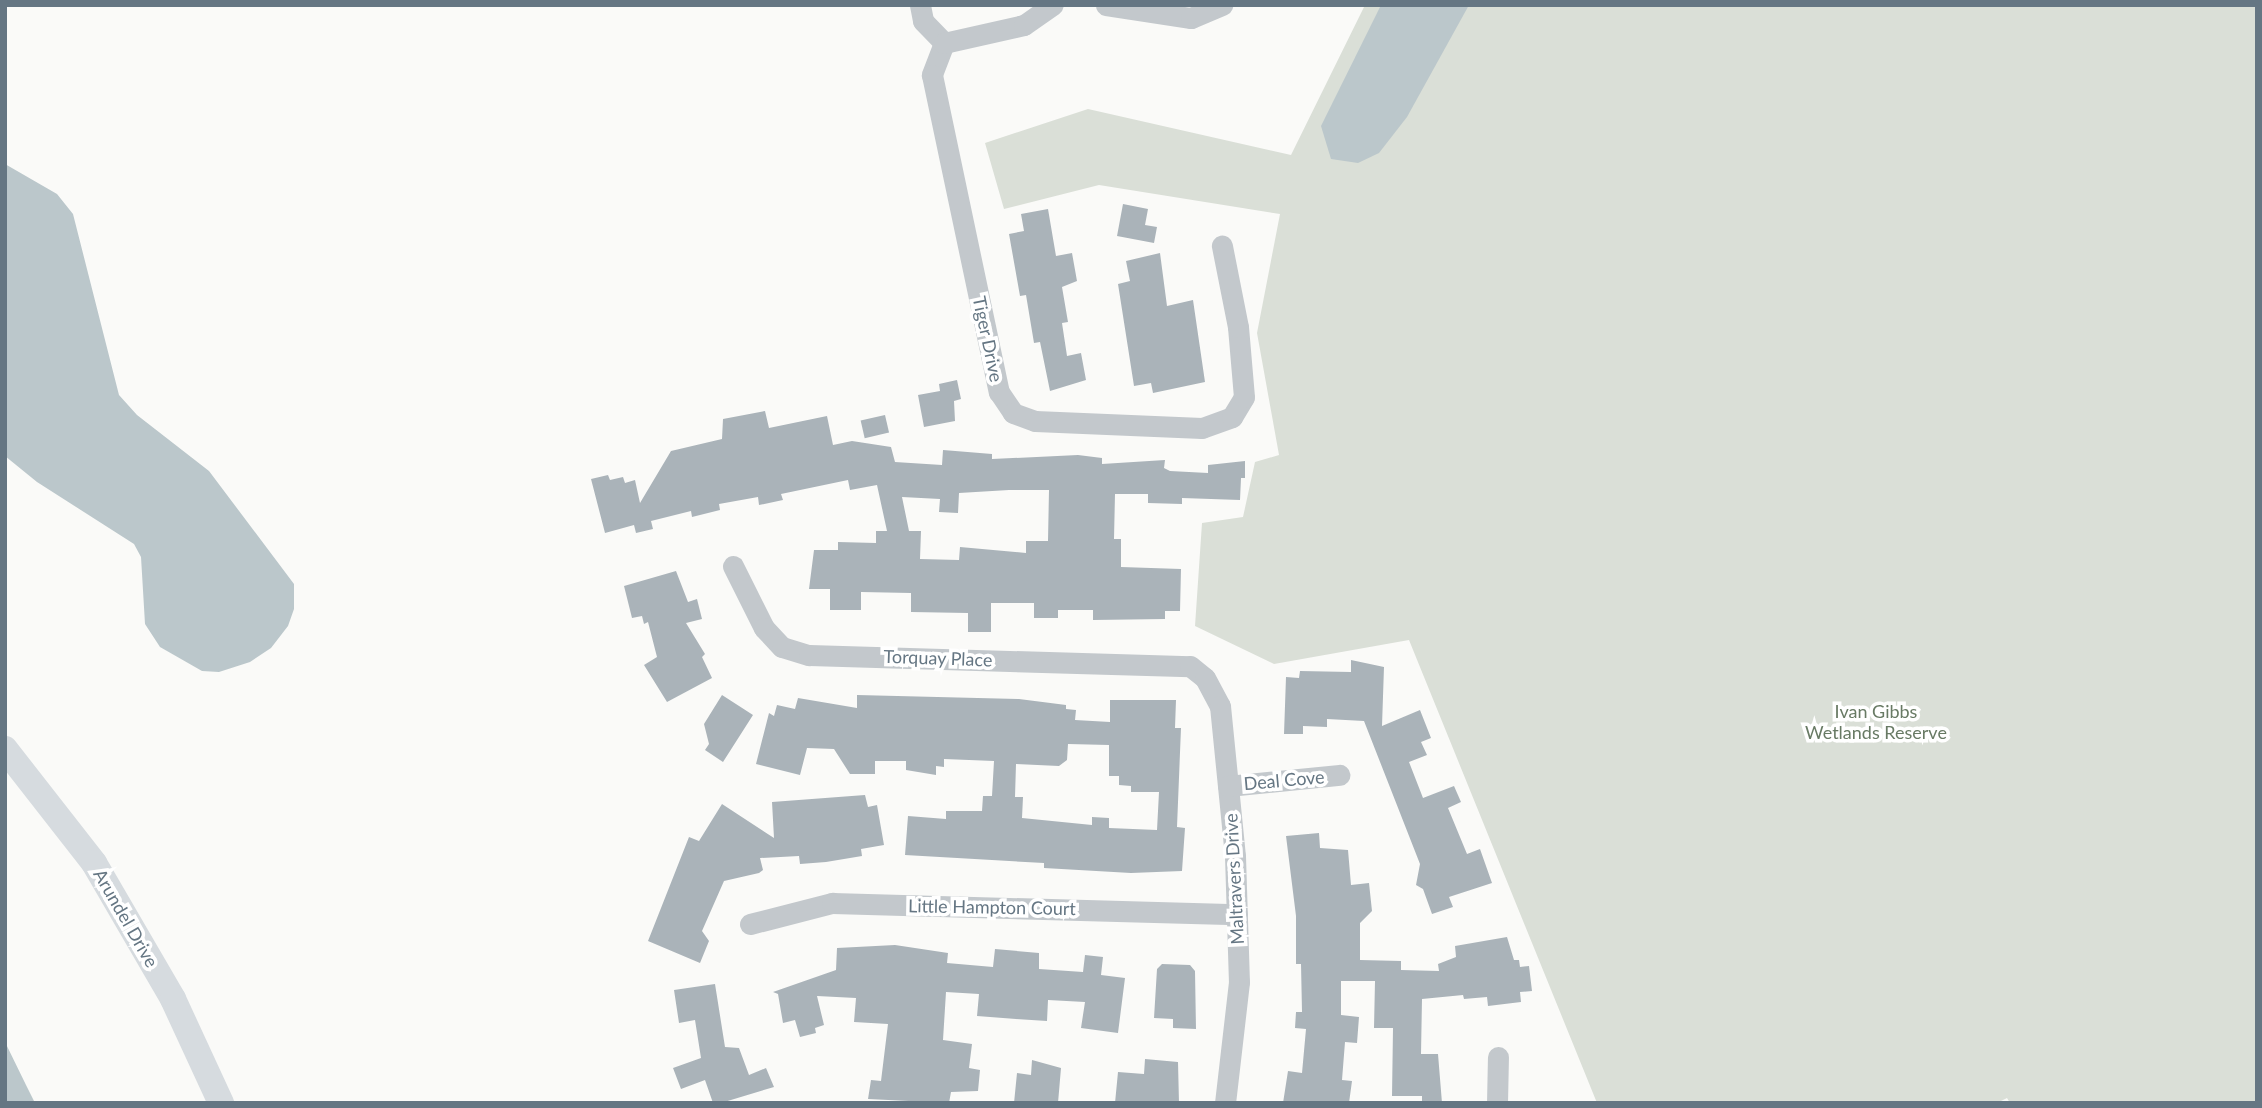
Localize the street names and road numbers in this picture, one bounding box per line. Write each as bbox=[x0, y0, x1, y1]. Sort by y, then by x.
street label: Tiger Drive bbox=[968, 294, 1008, 384]
street label: Torquay Place bbox=[883, 645, 993, 671]
street label: Deal Cove bbox=[1243, 766, 1325, 794]
street label: Maltravers Drive bbox=[1220, 813, 1248, 945]
street label: Arundel Drive bbox=[89, 865, 163, 971]
street label: Little Hampton Court bbox=[908, 895, 1076, 919]

